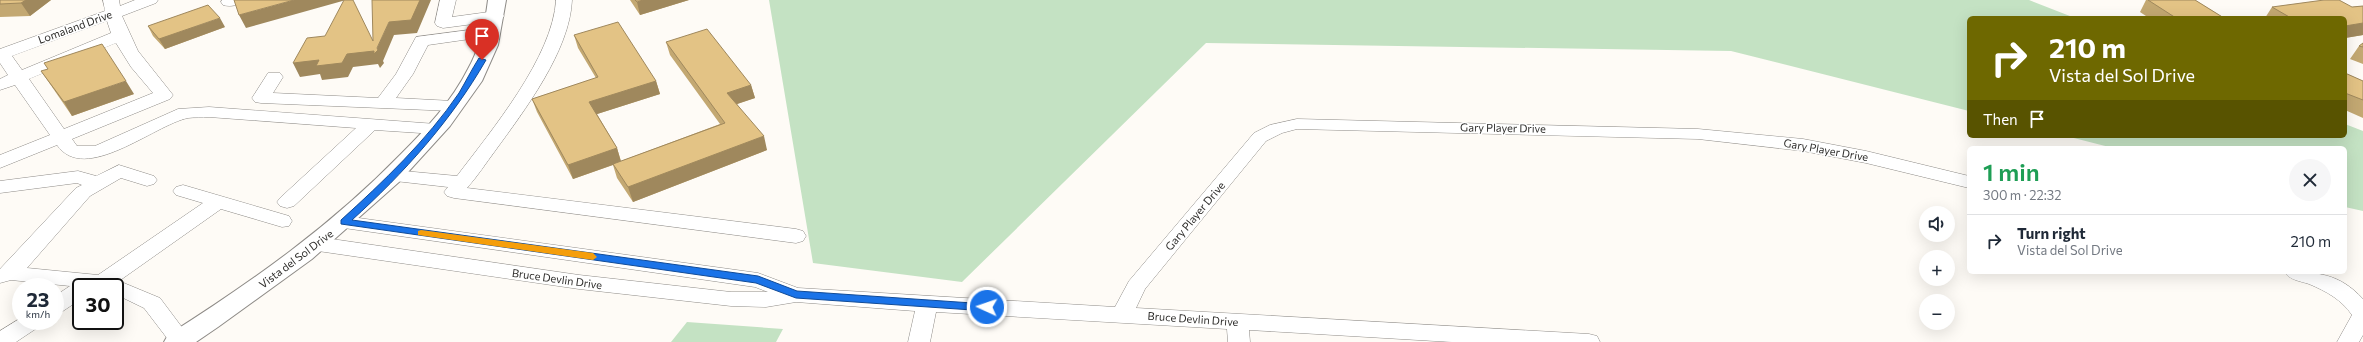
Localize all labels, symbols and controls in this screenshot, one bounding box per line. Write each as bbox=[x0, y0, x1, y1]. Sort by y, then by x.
street label: Lomaland Drive bbox=[36, 7, 114, 46]
pin bbox=[465, 19, 499, 60]
icon: arrive bbox=[471, 25, 493, 47]
text: 210 m bbox=[2049, 30, 2126, 64]
icon: right bbox=[1983, 32, 2035, 84]
text: Vista del Sol Drive bbox=[2049, 64, 2195, 86]
icon: arrive bbox=[2026, 108, 2048, 130]
text: Then bbox=[1983, 110, 2018, 128]
street label: Gary Player Drive bbox=[1460, 120, 1546, 135]
street label: Gary Player Drive bbox=[1783, 136, 1870, 163]
text: 1 min bbox=[1983, 157, 2040, 186]
button: close bbox=[2289, 159, 2331, 201]
street label: Gary Player Drive bbox=[1162, 179, 1227, 253]
text: 300 m · 22:32 bbox=[1983, 187, 2061, 203]
map controls bbox=[1919, 206, 1955, 330]
button: sound bbox=[1919, 206, 1955, 242]
text: Turn right bbox=[2017, 224, 2086, 242]
street label: Vista del Sol Drive bbox=[256, 226, 335, 291]
icon: right bbox=[1983, 230, 2005, 252]
text: 210 m bbox=[2291, 232, 2331, 250]
text: Vista del Sol Drive bbox=[2017, 242, 2123, 258]
button: + bbox=[1919, 250, 1955, 286]
street label: Bruce Devlin Drive bbox=[511, 266, 603, 291]
speed limit sign: 30 bbox=[72, 278, 124, 330]
position arrow bbox=[966, 286, 1008, 328]
text: 23 bbox=[26, 287, 50, 311]
button: − bbox=[1919, 294, 1955, 330]
text: km/h bbox=[26, 308, 50, 320]
street label: Bruce Devlin Drive bbox=[1147, 309, 1239, 328]

